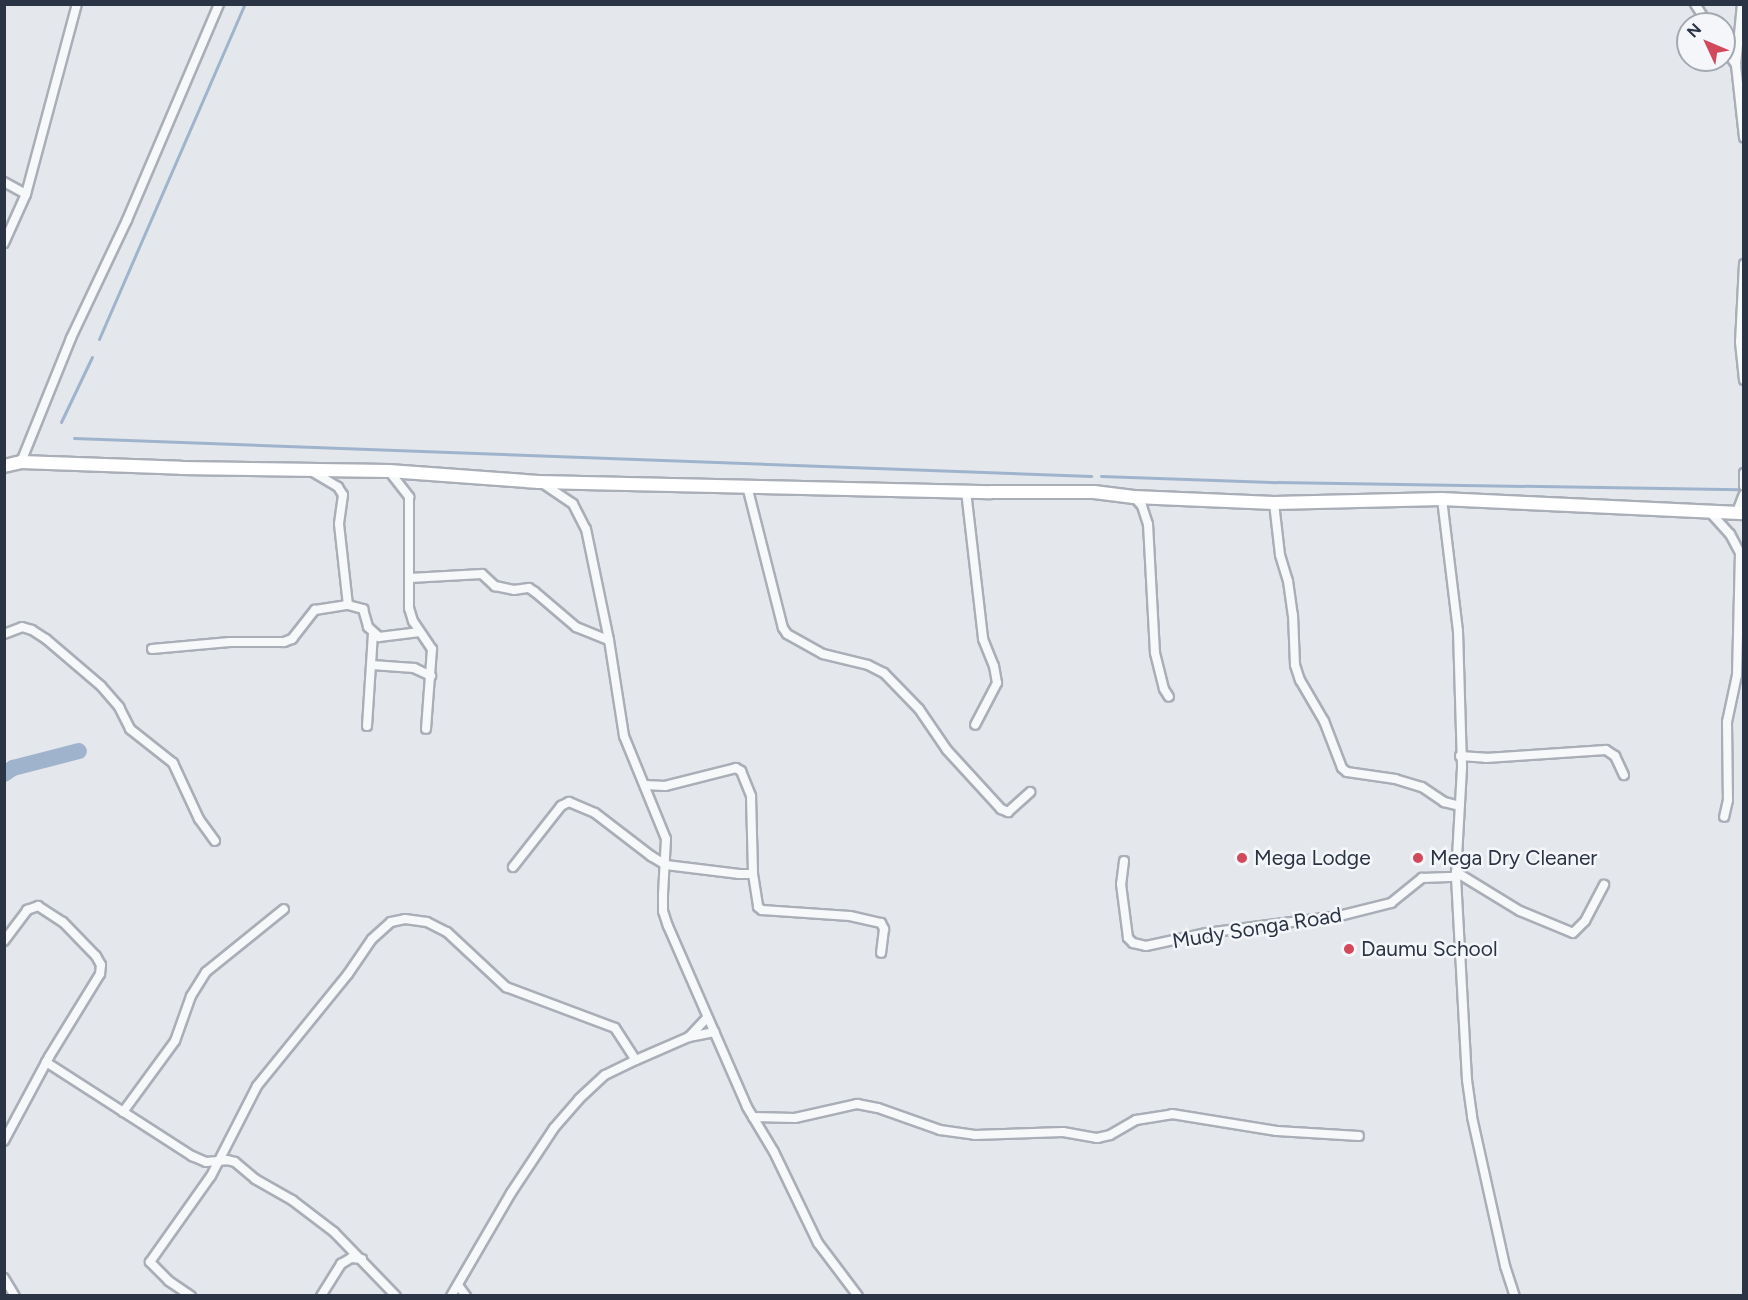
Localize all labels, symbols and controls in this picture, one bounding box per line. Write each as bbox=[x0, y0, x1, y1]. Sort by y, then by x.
north arrow bbox=[1676, 12, 1736, 72]
text: N bbox=[1683, 19, 1705, 42]
place label: Mega Lodge bbox=[1254, 845, 1371, 871]
place label: Mega Dry Cleaner bbox=[1430, 845, 1597, 871]
marker: Mega Lodge bbox=[1235, 851, 1249, 865]
marker: Mega Dry Cleaner bbox=[1411, 851, 1425, 865]
street label: Mudy Songa Road bbox=[1170, 902, 1344, 954]
place label: Daumu School bbox=[1361, 936, 1498, 962]
marker: Daumu School bbox=[1342, 942, 1356, 956]

